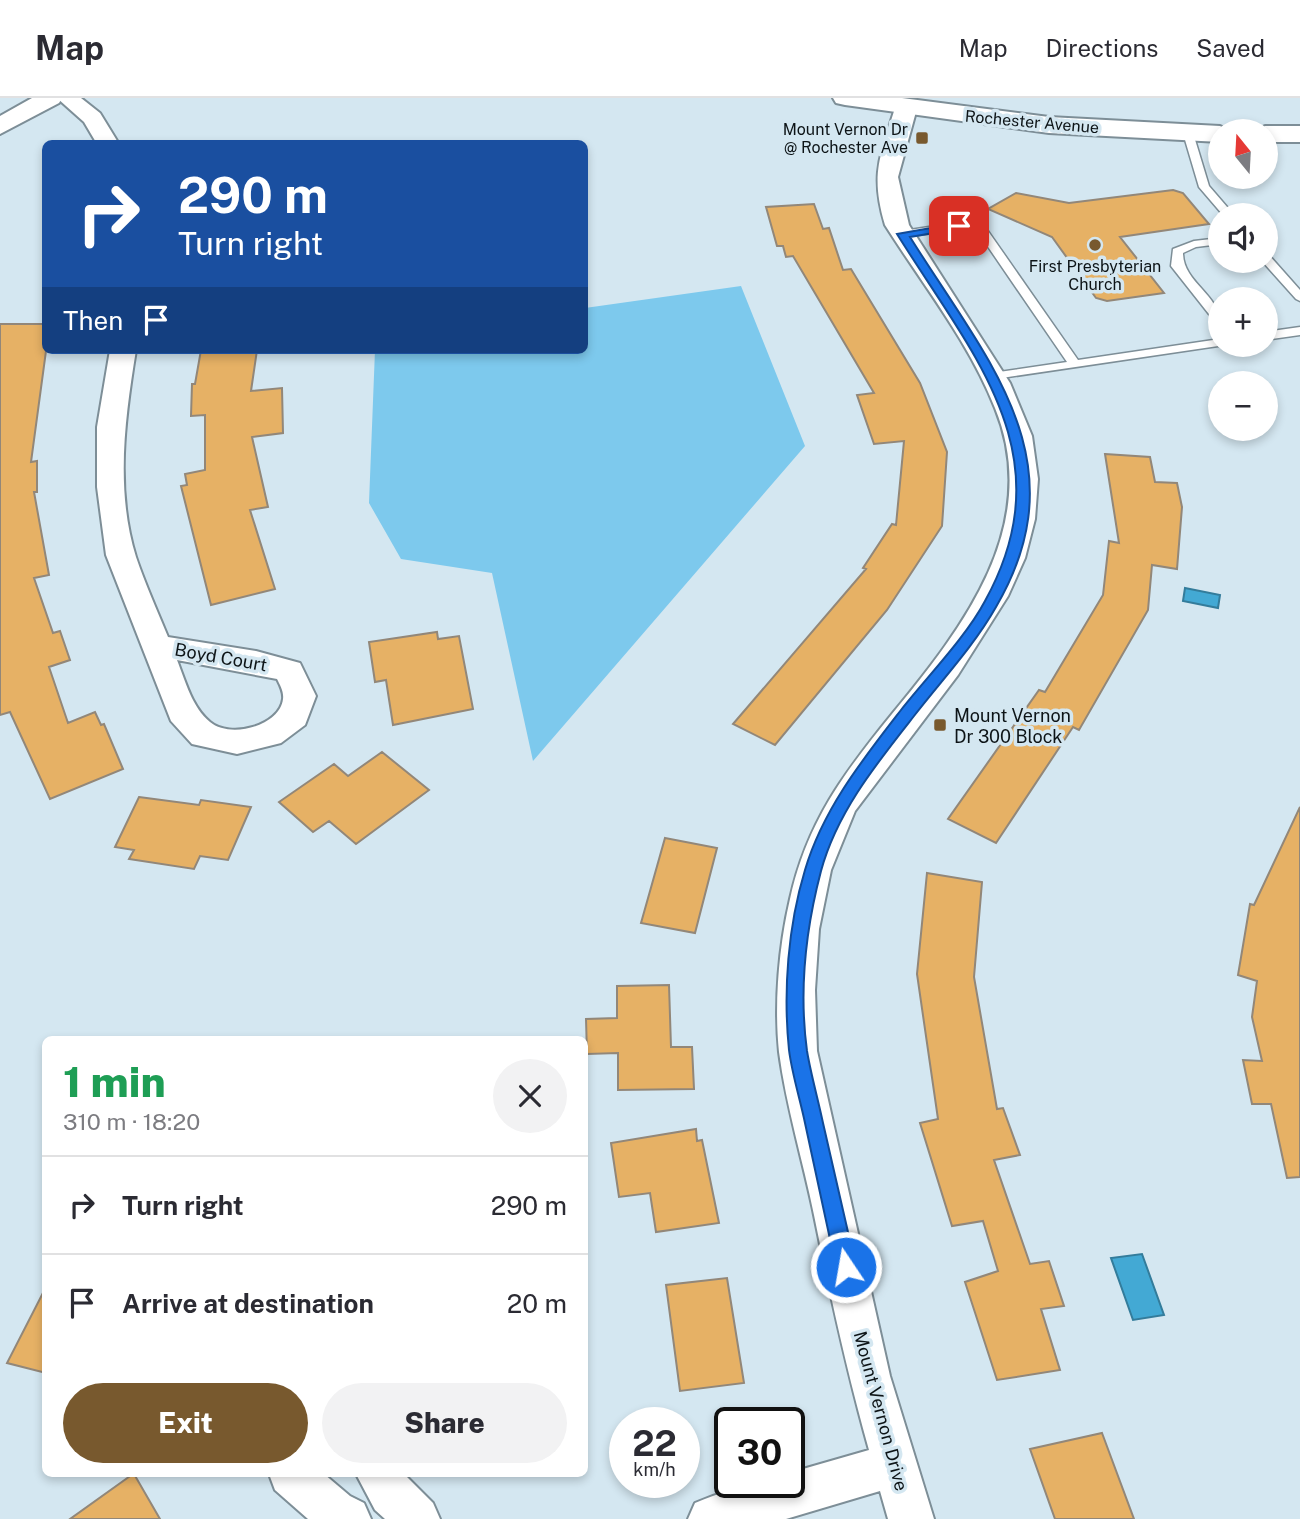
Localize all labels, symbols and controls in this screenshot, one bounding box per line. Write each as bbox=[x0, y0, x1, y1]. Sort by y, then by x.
text: Map bbox=[35, 29, 104, 67]
text: Map bbox=[959, 34, 1008, 62]
text: Directions bbox=[1046, 34, 1158, 62]
text: Saved bbox=[1196, 34, 1265, 62]
street label: Rochester Avenue bbox=[964, 107, 1100, 137]
north arrow bbox=[1208, 119, 1278, 189]
map controls bbox=[1208, 119, 1278, 441]
place label: Mount Vernon Dr @ Rochester Ave bbox=[783, 120, 908, 157]
marker: Mount Vernon Dr @ Rochester Ave bbox=[914, 130, 930, 146]
text: 290 m bbox=[178, 166, 328, 224]
icon: right bbox=[63, 168, 154, 259]
pin bbox=[929, 196, 989, 256]
button: sound bbox=[1208, 203, 1278, 273]
icon: arrive bbox=[940, 207, 978, 245]
text: Turn right bbox=[178, 225, 323, 262]
marker: First Presbyterian Church bbox=[1087, 237, 1103, 253]
place label: First Presbyterian Church bbox=[1029, 257, 1161, 294]
button: + bbox=[1208, 287, 1278, 357]
icon: arrive bbox=[137, 301, 175, 339]
text: Then bbox=[63, 305, 123, 336]
button: − bbox=[1208, 371, 1278, 441]
street label: Boyd Court bbox=[173, 639, 269, 675]
place label: Mount Vernon Dr 300 Block bbox=[954, 705, 1071, 747]
marker: Mount Vernon Dr 300 Block bbox=[932, 717, 948, 733]
text: 1 min bbox=[63, 1057, 166, 1106]
button: close bbox=[493, 1059, 567, 1133]
text: 310 m · 18:20 bbox=[63, 1108, 200, 1135]
icon: right bbox=[63, 1186, 101, 1224]
text: Turn right bbox=[122, 1190, 244, 1221]
text: 290 m bbox=[491, 1190, 567, 1221]
position arrow bbox=[809, 1230, 883, 1304]
icon: arrive bbox=[63, 1284, 101, 1322]
text: Arrive at destination bbox=[122, 1288, 374, 1319]
text: 20 m bbox=[507, 1288, 567, 1319]
street label: Mount Vernon Drive bbox=[850, 1329, 912, 1493]
button: Exit bbox=[63, 1383, 308, 1463]
button: Share bbox=[322, 1383, 567, 1463]
speed limit sign: 30 bbox=[714, 1407, 805, 1498]
text: 22 bbox=[632, 1423, 677, 1464]
text: km/h bbox=[633, 1459, 676, 1480]

